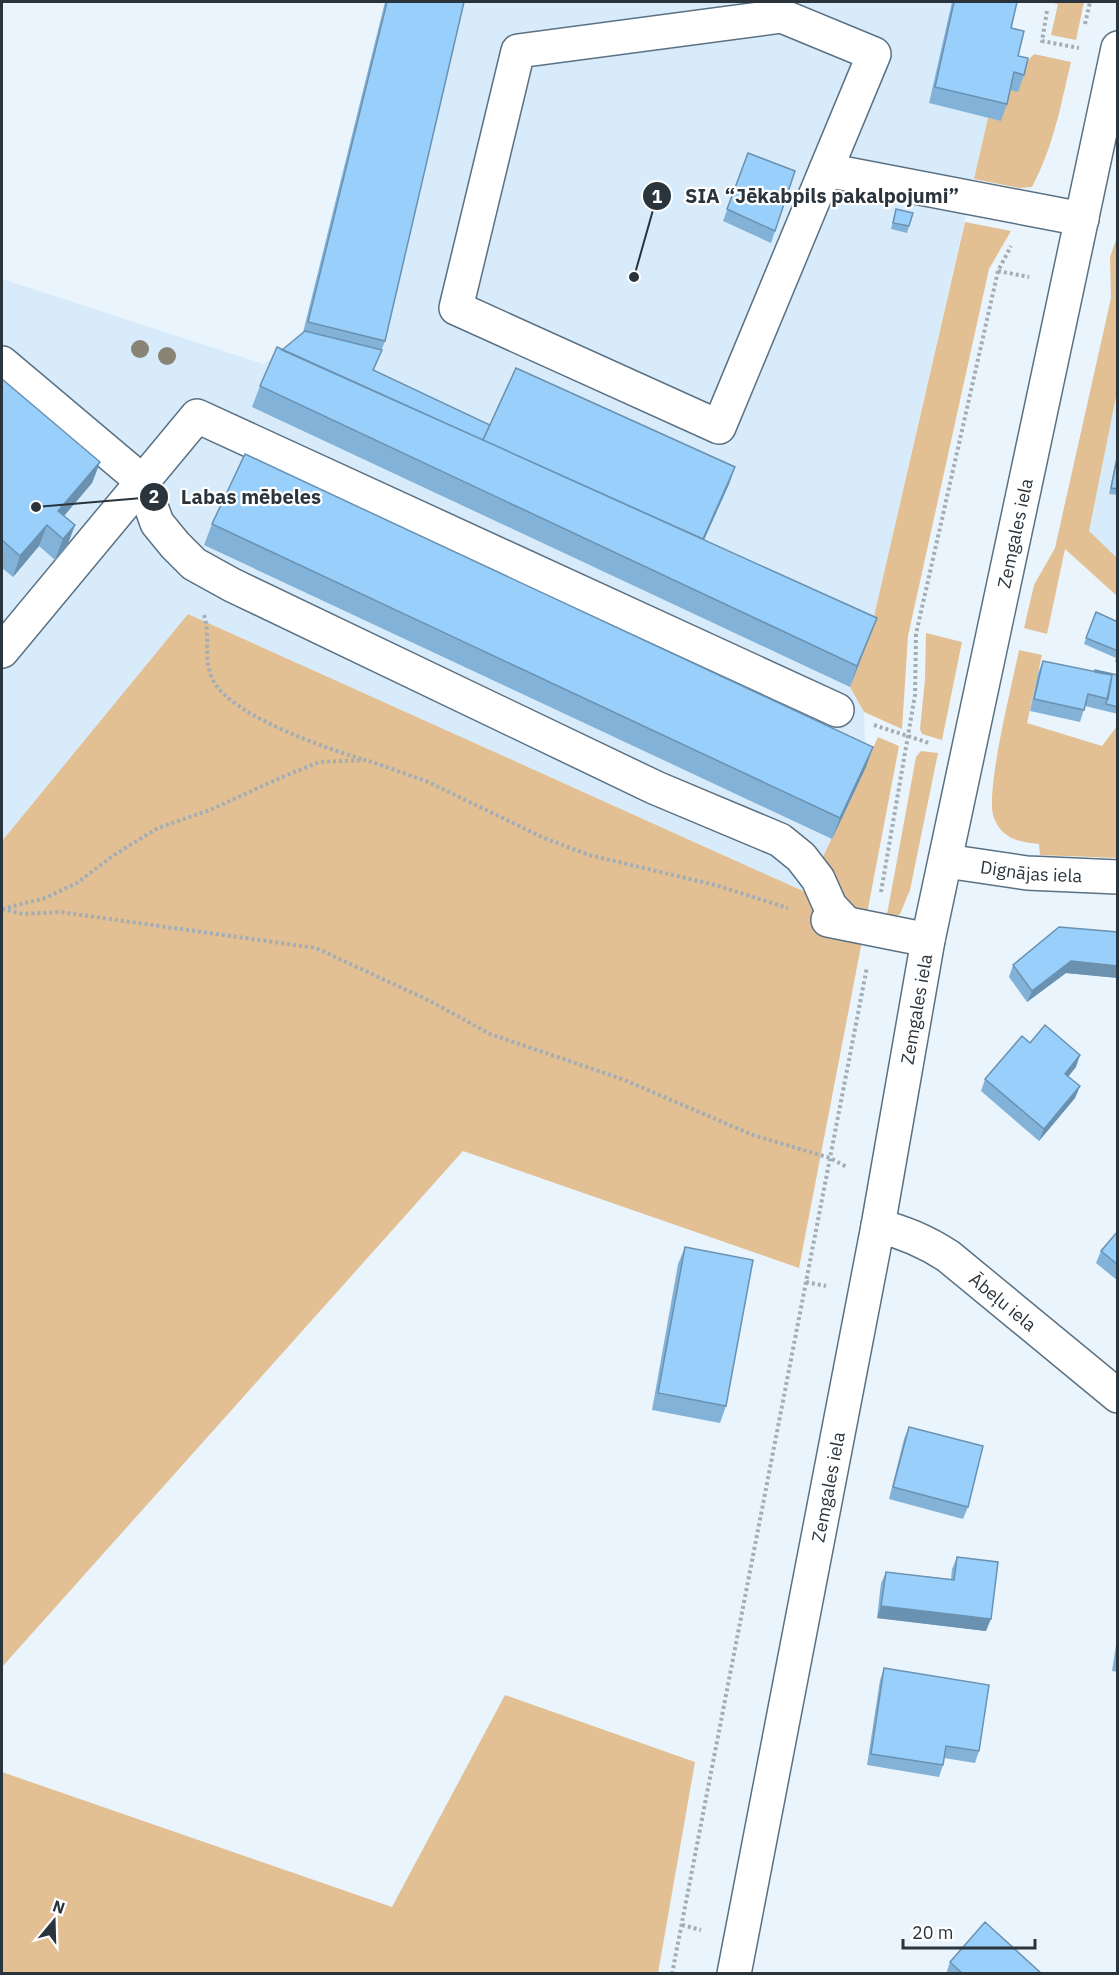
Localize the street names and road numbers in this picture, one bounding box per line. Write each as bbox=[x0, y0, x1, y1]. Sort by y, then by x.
street label: Zemgales iela bbox=[992, 476, 1038, 590]
street label: Dignājas iela bbox=[979, 855, 1083, 887]
street label: Zemgales iela bbox=[895, 952, 937, 1066]
street label: Ābeļu iela bbox=[965, 1267, 1042, 1336]
street label: Zemgales iela bbox=[806, 1430, 850, 1544]

